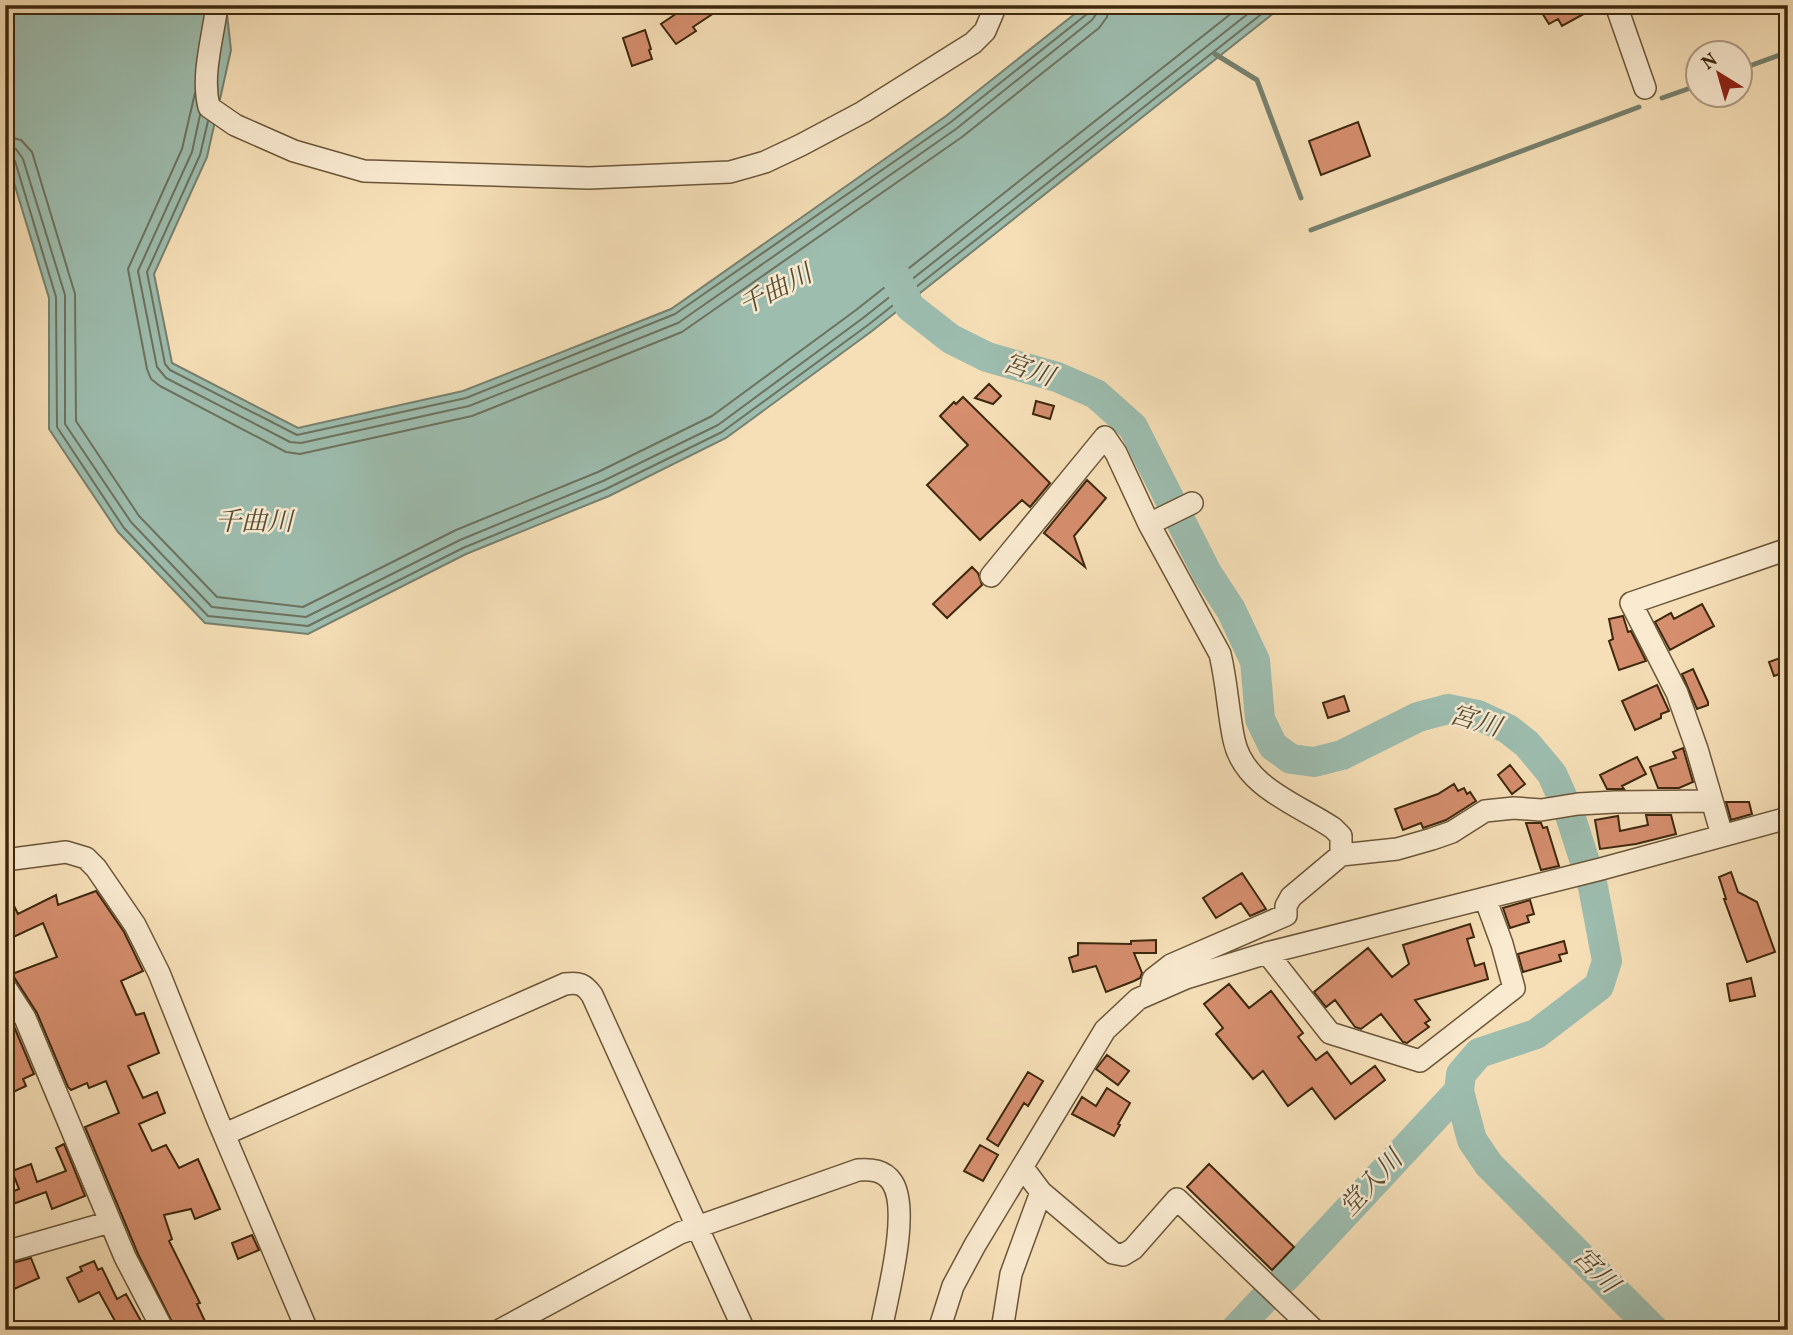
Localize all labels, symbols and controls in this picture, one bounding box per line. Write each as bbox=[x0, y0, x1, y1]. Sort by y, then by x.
north arrow bbox=[1685, 38, 1755, 108]
text: N bbox=[1697, 47, 1723, 77]
water label: 千曲川 bbox=[733, 256, 822, 325]
water label: 宮川 bbox=[998, 346, 1061, 397]
water label: 千曲川 bbox=[215, 505, 296, 541]
water label: 宮川 bbox=[1445, 698, 1508, 747]
water label: 堂入川 bbox=[1332, 1141, 1414, 1225]
water label: 宮川 bbox=[1564, 1240, 1628, 1304]

